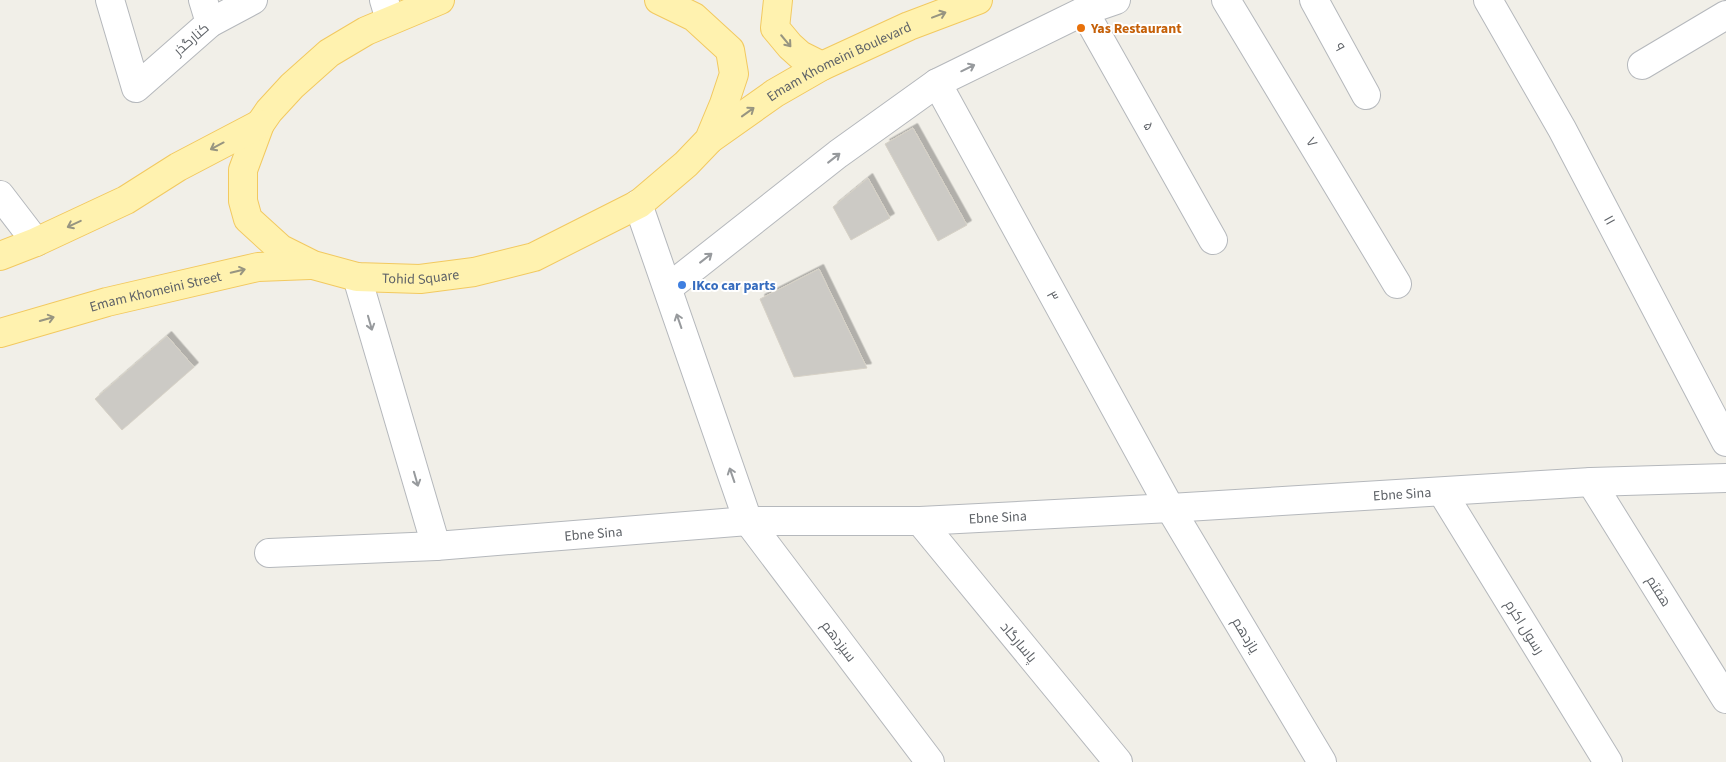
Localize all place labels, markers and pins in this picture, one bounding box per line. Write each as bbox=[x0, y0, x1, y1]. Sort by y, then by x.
place label: Yas Restaurant bbox=[1090, 19, 1182, 39]
marker: Yas Restaurant bbox=[1075, 22, 1087, 34]
place label: IKco car parts bbox=[692, 276, 776, 296]
marker: IKco car parts bbox=[676, 279, 688, 291]

